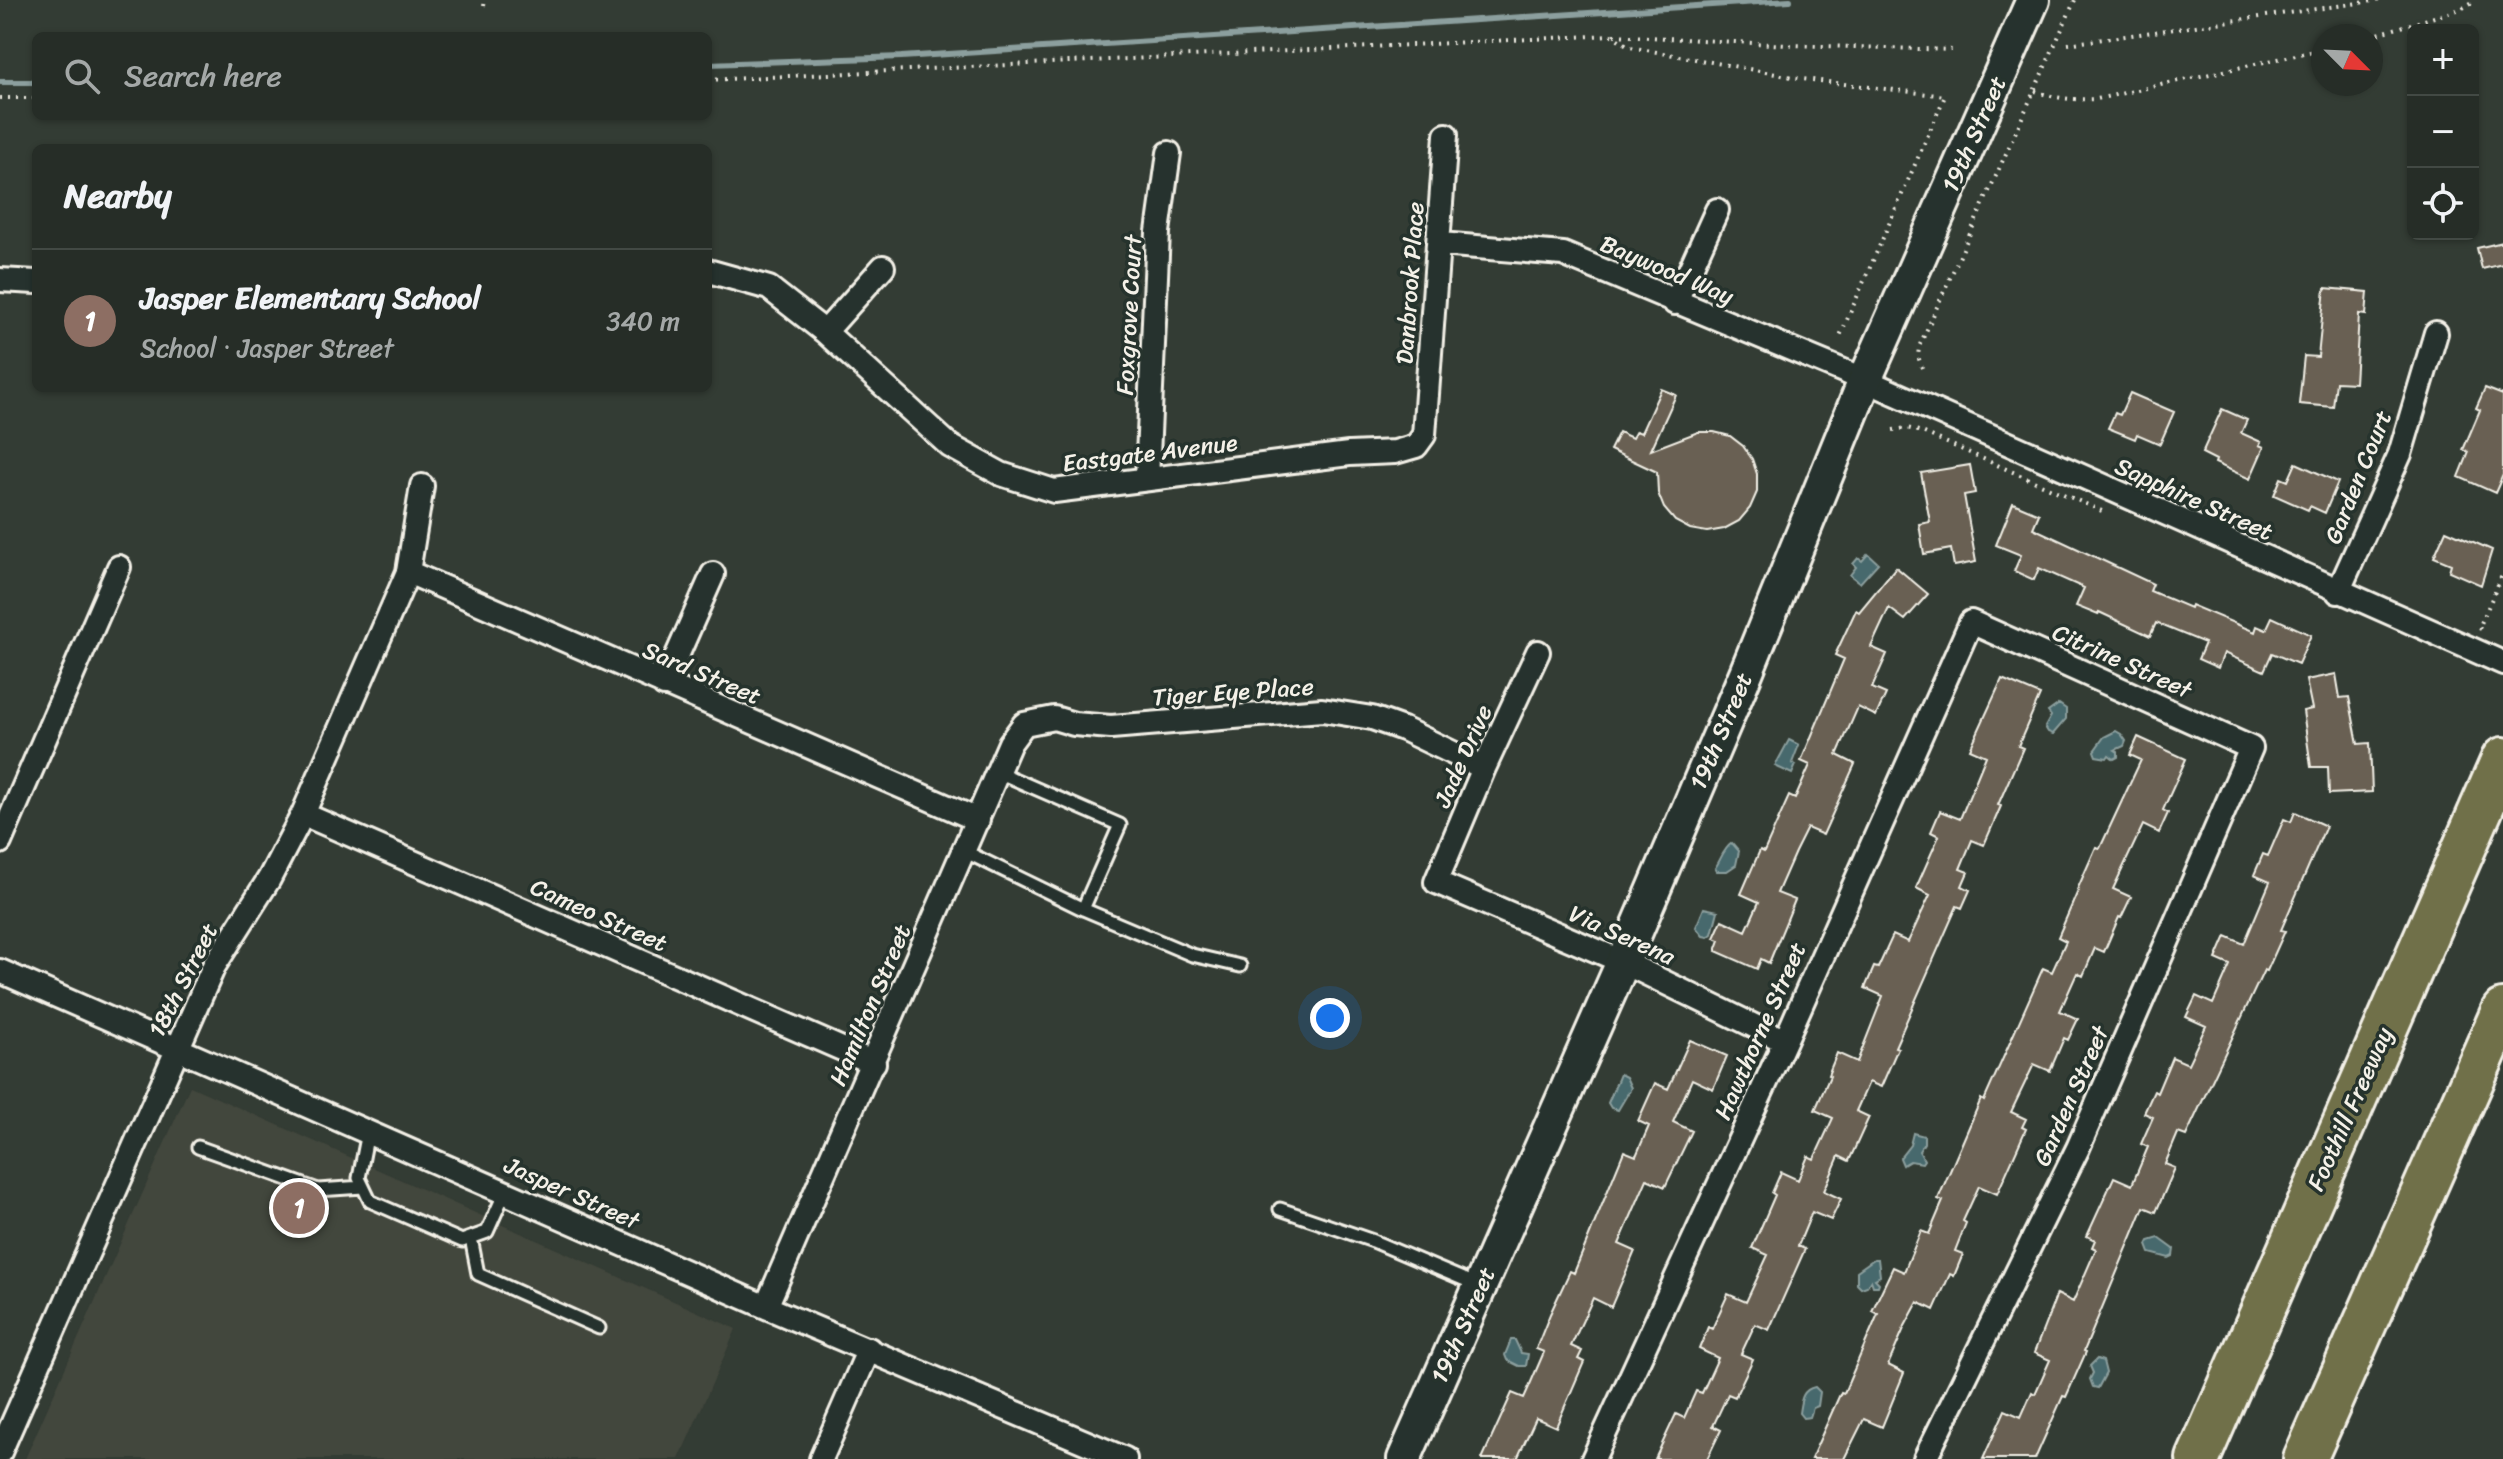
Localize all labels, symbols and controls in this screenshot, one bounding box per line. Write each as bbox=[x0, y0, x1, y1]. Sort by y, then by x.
north arrow bbox=[2311, 24, 2383, 96]
map controls bbox=[2407, 24, 2479, 240]
button: + bbox=[2407, 24, 2479, 96]
search box bbox=[32, 32, 712, 120]
text: Search here bbox=[124, 49, 282, 103]
icon: search bbox=[60, 54, 104, 98]
street label: 19th Street bbox=[1930, 69, 2018, 199]
button: − bbox=[2407, 96, 2479, 168]
text: Nearby bbox=[64, 166, 172, 226]
button: locate bbox=[2407, 168, 2479, 240]
street label: Danbrook Place bbox=[1383, 200, 1437, 366]
street label: Baywood Way bbox=[1593, 223, 1741, 317]
street label: Foxgrove Court bbox=[1104, 233, 1154, 396]
text: Jasper Elementary School bbox=[140, 271, 481, 325]
text: 1 bbox=[84, 298, 96, 344]
text: 340 m bbox=[606, 298, 680, 344]
text: School · Jasper Street bbox=[140, 325, 394, 371]
street label: Garden Court bbox=[2312, 404, 2404, 550]
street label: Eastgate Avenue bbox=[1060, 421, 1240, 485]
street label: Sapphire Street bbox=[2108, 445, 2280, 553]
street label: Citrine Street bbox=[2045, 611, 2200, 711]
street label: Sard Street bbox=[636, 629, 768, 717]
street label: Tiger Eye Place bbox=[1151, 665, 1315, 719]
street label: 19th Street bbox=[1677, 666, 1765, 796]
street label: Jade Drive bbox=[1421, 698, 1504, 815]
street label: Cameo Street bbox=[524, 866, 674, 964]
street label: Via Serena bbox=[1562, 893, 1683, 978]
street label: 18th Street bbox=[136, 915, 230, 1045]
street label: Hamilton Street bbox=[817, 918, 923, 1092]
street label: Hawthorne Street bbox=[1702, 935, 1818, 1127]
your location bbox=[1310, 998, 1350, 1038]
street label: Garden Street bbox=[2021, 1018, 2121, 1173]
street label: Foothill Freeway bbox=[2295, 1020, 2405, 1198]
street label: Jasper Street bbox=[497, 1144, 648, 1242]
pin: 1 bbox=[273, 1178, 325, 1238]
street label: 19th Street bbox=[1419, 1260, 1507, 1390]

